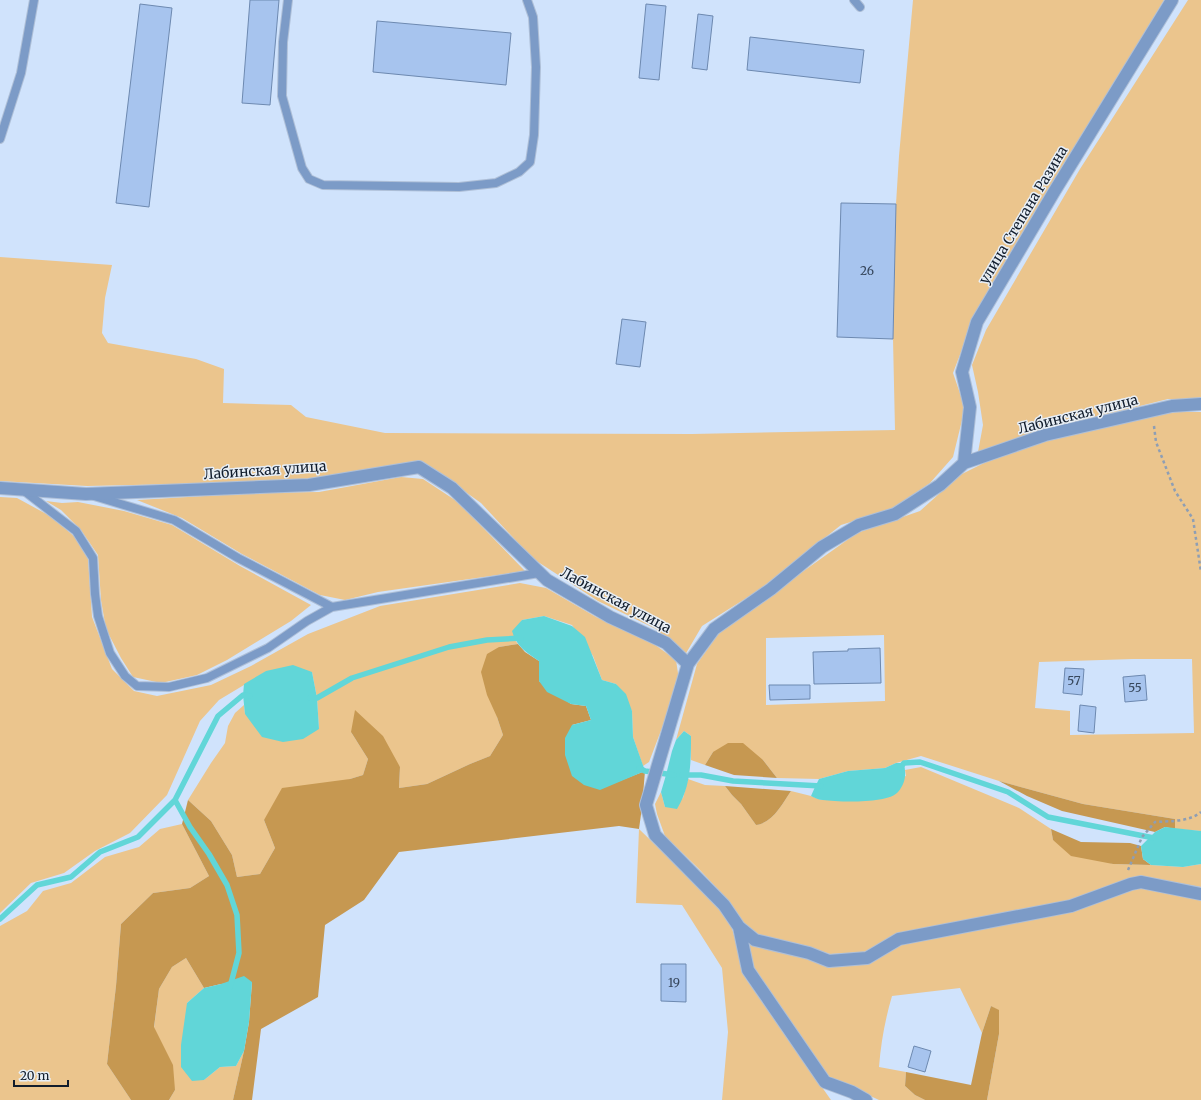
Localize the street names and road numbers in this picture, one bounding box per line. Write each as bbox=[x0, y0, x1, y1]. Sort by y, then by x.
street label: улица Степана Разина bbox=[975, 142, 1072, 287]
street label: Лабинская улица bbox=[1016, 390, 1140, 438]
street label: Лабинская улица bbox=[203, 457, 327, 483]
street label: Лабинская улица bbox=[558, 563, 675, 637]

